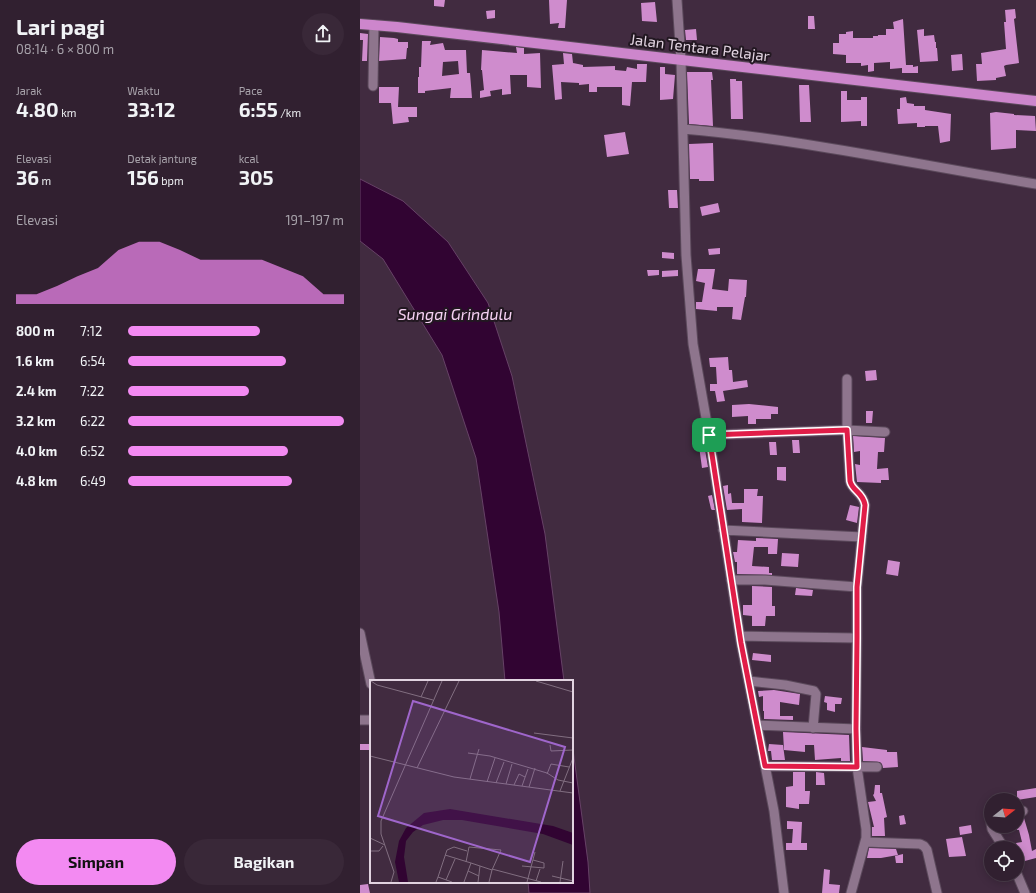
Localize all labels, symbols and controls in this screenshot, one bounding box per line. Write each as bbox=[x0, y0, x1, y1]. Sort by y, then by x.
text: Lari pagi bbox=[16, 13, 105, 39]
button: share bbox=[302, 13, 344, 55]
street label: Jalan Tentara Pelajar bbox=[629, 29, 771, 65]
text: 08:14 · 6 × 800 m bbox=[16, 41, 114, 57]
text: Jarak bbox=[16, 84, 42, 97]
text: Waktu bbox=[127, 84, 160, 97]
text: Pace bbox=[239, 84, 262, 97]
text: 4.80 bbox=[16, 97, 59, 121]
text: 33:12 bbox=[127, 97, 175, 121]
text: 6:55 bbox=[239, 97, 278, 121]
text: km bbox=[59, 106, 76, 119]
text: /km bbox=[278, 106, 301, 119]
text: Elevasi bbox=[16, 152, 51, 165]
text: Detak jantung bbox=[127, 152, 197, 165]
text: kcal bbox=[239, 152, 259, 165]
text: 36 bbox=[16, 165, 39, 189]
text: 156 bbox=[127, 165, 159, 189]
text: 305 bbox=[239, 165, 274, 189]
text: m bbox=[39, 174, 51, 187]
text: bpm bbox=[159, 174, 184, 187]
text: Elevasi bbox=[16, 212, 58, 228]
text: 191–197 m bbox=[285, 212, 344, 228]
water label: Sungai Grindulu bbox=[398, 304, 512, 323]
text: 800 m bbox=[16, 323, 55, 339]
text: 7:12 bbox=[80, 323, 102, 339]
text: 1.6 km bbox=[16, 353, 54, 369]
text: 6:54 bbox=[80, 353, 105, 369]
text: 2.4 km bbox=[16, 383, 56, 399]
text: 7:22 bbox=[80, 383, 104, 399]
text: 3.2 km bbox=[16, 413, 56, 429]
text: 6:22 bbox=[80, 413, 105, 429]
pin bbox=[692, 418, 726, 452]
icon: arrive bbox=[698, 424, 720, 446]
text: 4.0 km bbox=[16, 443, 57, 459]
text: 6:52 bbox=[80, 443, 105, 459]
text: 4.8 km bbox=[16, 473, 57, 489]
text: 6:49 bbox=[80, 473, 106, 489]
inset map bbox=[370, 680, 573, 883]
north arrow bbox=[984, 793, 1024, 833]
map controls bbox=[984, 793, 1024, 881]
button: Simpan bbox=[16, 839, 176, 885]
button: Bagikan bbox=[184, 839, 344, 885]
button: locate bbox=[984, 841, 1024, 881]

